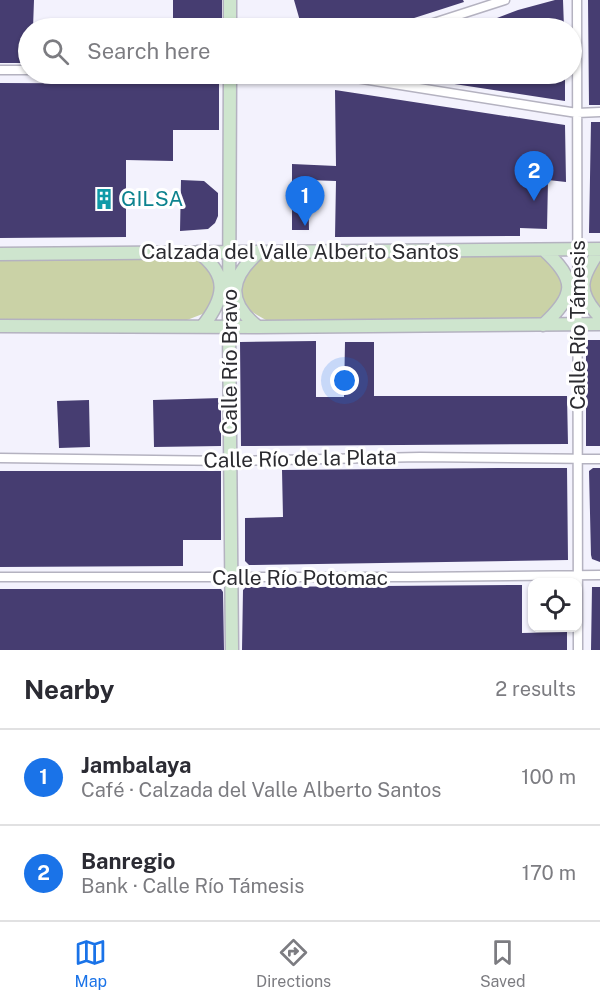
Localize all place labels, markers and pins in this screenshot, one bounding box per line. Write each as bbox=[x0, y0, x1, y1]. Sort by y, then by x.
pin: 2 bbox=[514, 152, 554, 201]
pin: 1 bbox=[286, 176, 324, 226]
place label: GILSA bbox=[121, 186, 183, 211]
building icon: GILSA bbox=[92, 187, 116, 211]

